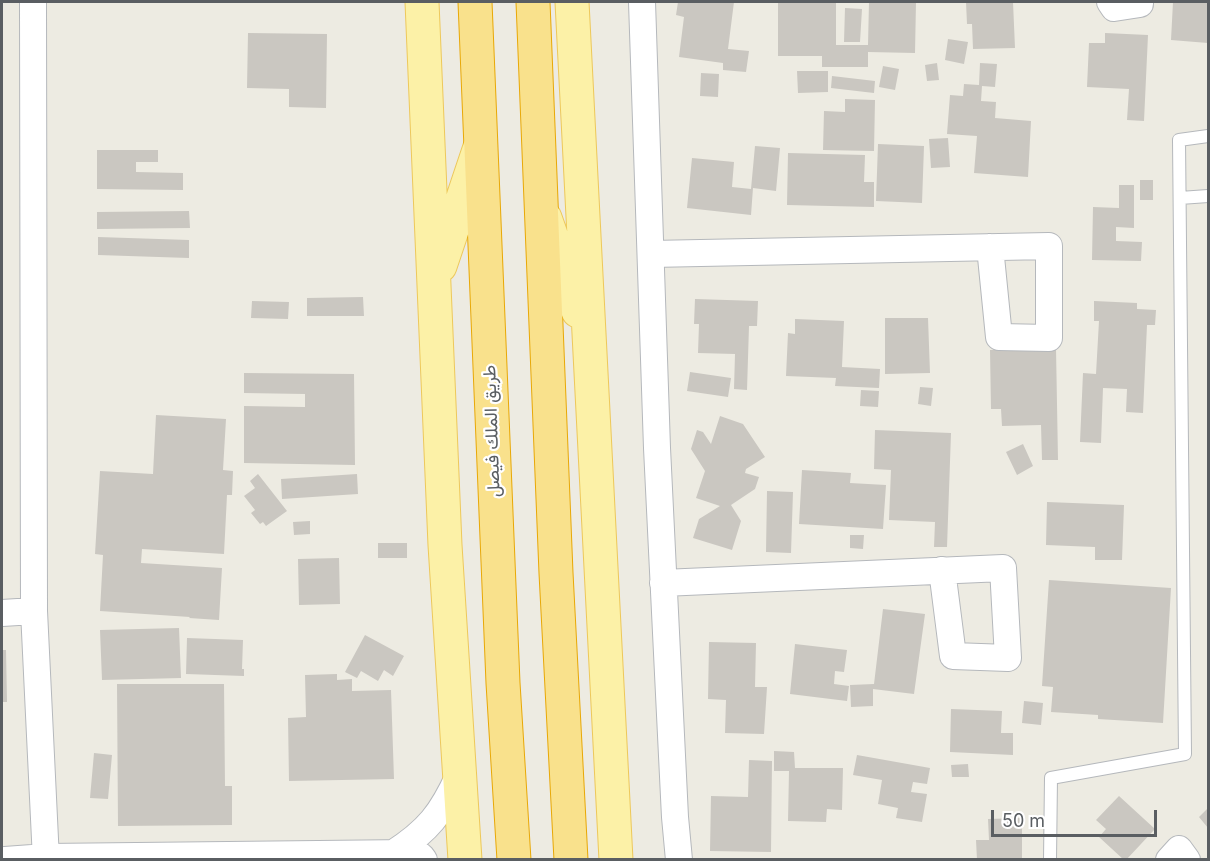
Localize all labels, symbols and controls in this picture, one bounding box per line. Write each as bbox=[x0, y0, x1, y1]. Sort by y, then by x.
street label: طريق الملك فيصل bbox=[479, 364, 505, 498]
scale bar bbox=[994, 798, 1160, 836]
text: 50 m bbox=[1002, 810, 1045, 831]

